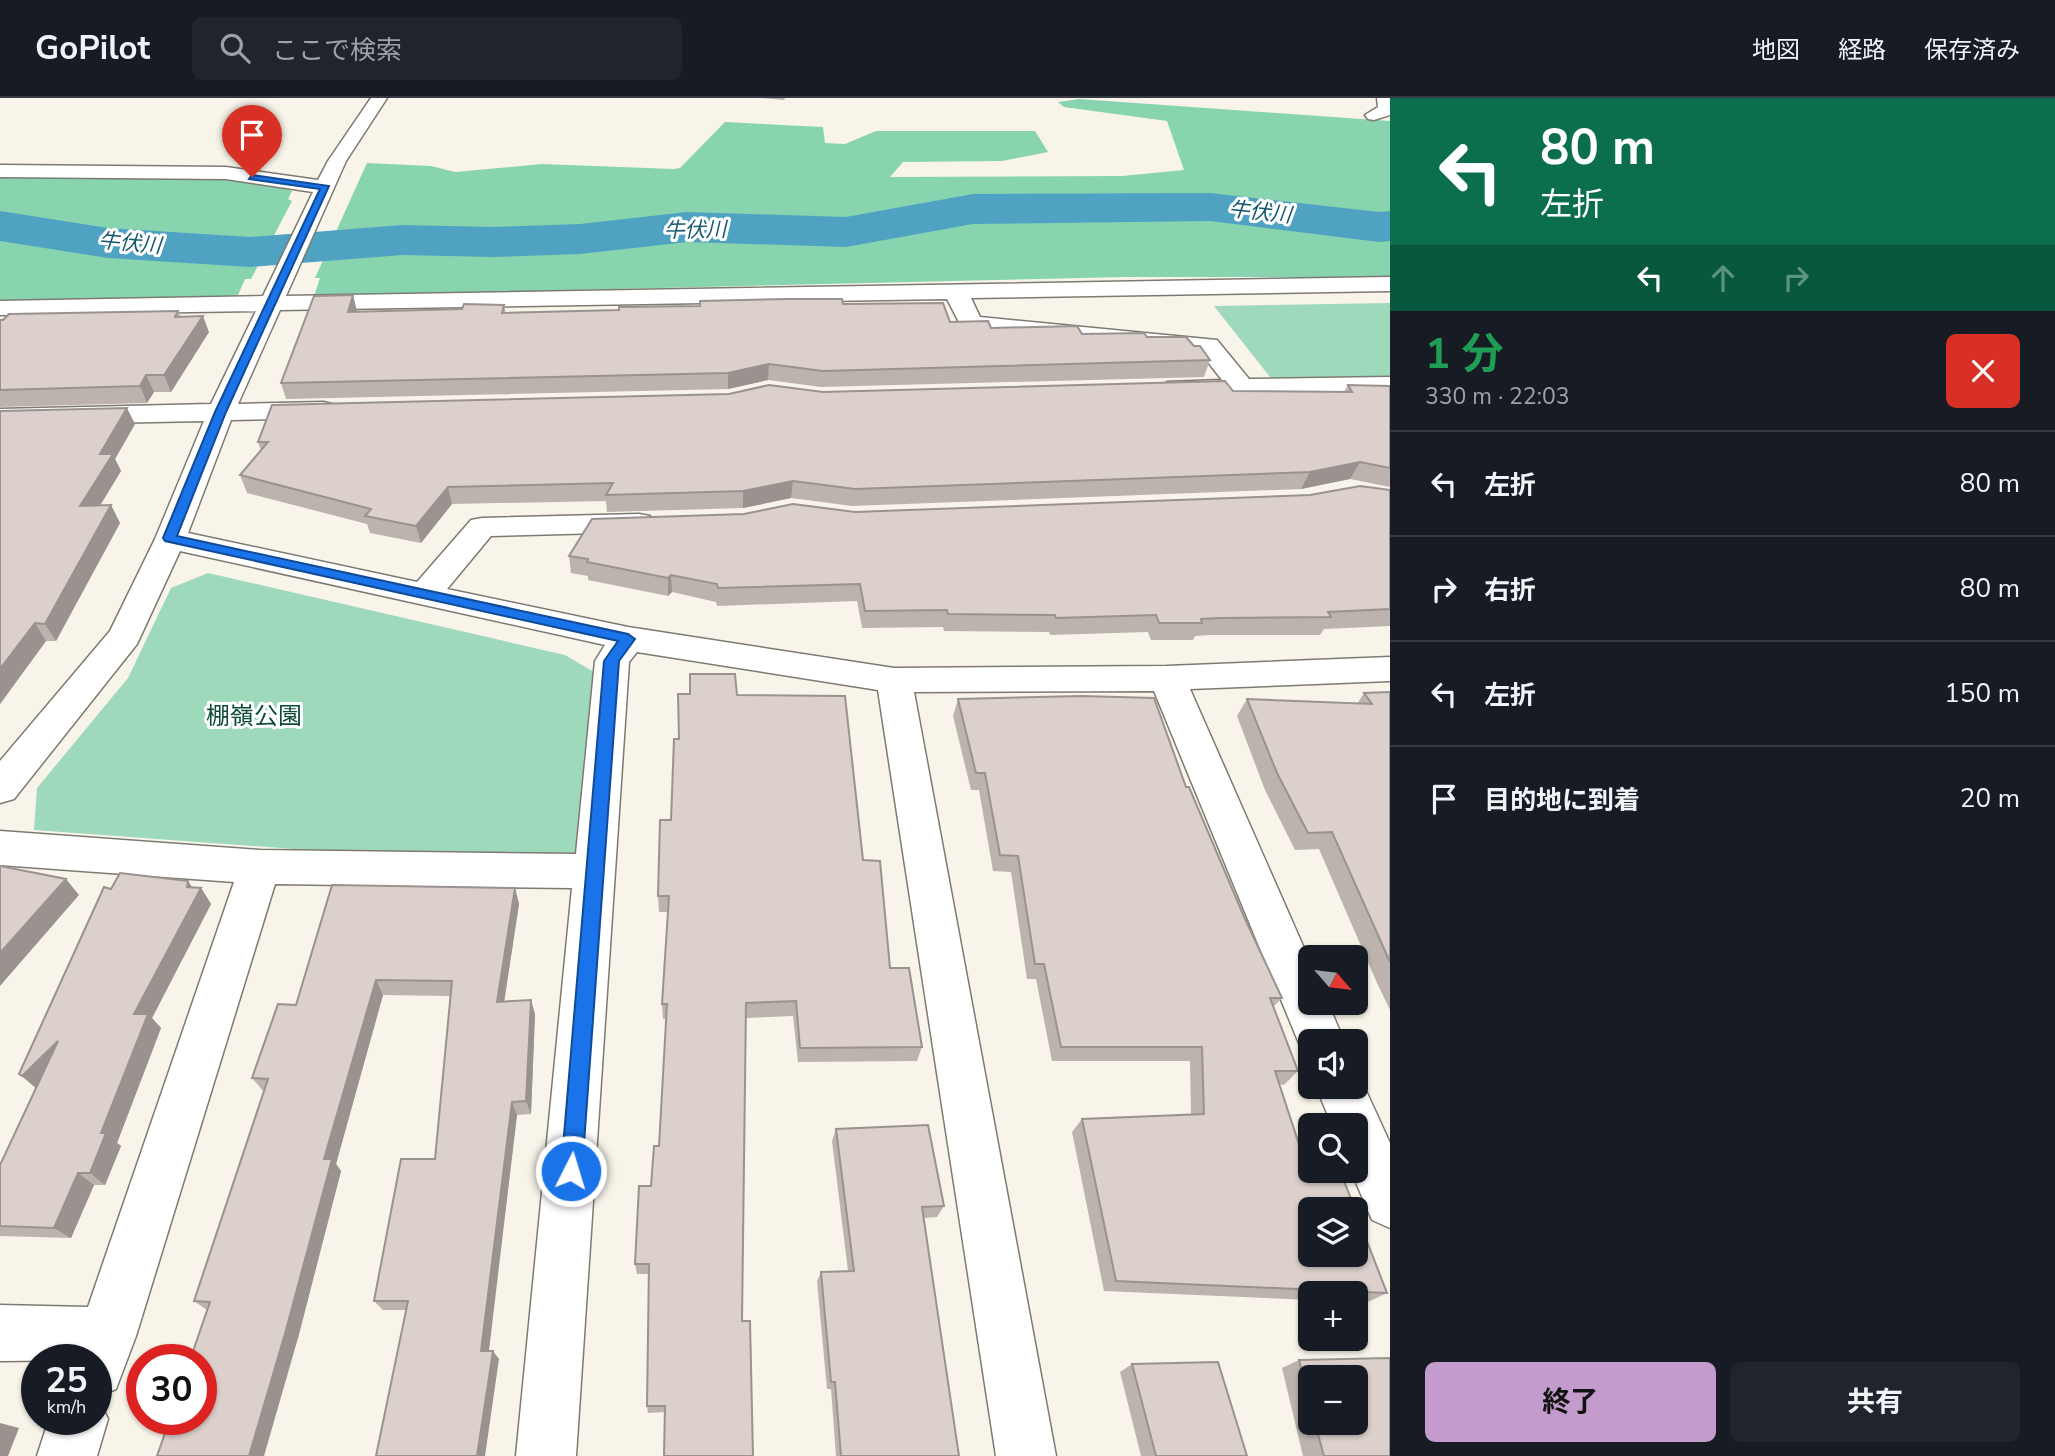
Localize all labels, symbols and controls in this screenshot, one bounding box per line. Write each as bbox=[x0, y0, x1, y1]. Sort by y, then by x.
search box bbox=[192, 17, 682, 80]
text: GoPilot bbox=[35, 26, 150, 71]
icon: search bbox=[216, 29, 254, 67]
text: ここで検索 bbox=[272, 33, 402, 68]
text: 地図 bbox=[1752, 34, 1800, 66]
text: 経路 bbox=[1838, 34, 1886, 66]
text: 保存済み bbox=[1924, 34, 2020, 66]
pin bbox=[222, 105, 282, 177]
text: 80 m bbox=[1540, 114, 1655, 181]
icon: arrive bbox=[233, 116, 271, 154]
icon: left bbox=[1425, 126, 1516, 217]
text: 左折 bbox=[1540, 183, 1604, 226]
water label: 牛伏川 bbox=[1227, 195, 1295, 229]
water label: 牛伏川 bbox=[663, 215, 729, 245]
water label: 牛伏川 bbox=[97, 226, 165, 260]
icon: left bbox=[1631, 259, 1669, 297]
icon: ahead bbox=[1704, 259, 1742, 297]
icon: right bbox=[1777, 259, 1815, 297]
text: 1 分 bbox=[1425, 326, 1504, 383]
button: close bbox=[1946, 334, 2020, 408]
text: 330 m · 22:03 bbox=[1425, 381, 1570, 412]
icon: left bbox=[1425, 465, 1463, 503]
text: 80 m bbox=[1960, 466, 2020, 501]
text: 左折 bbox=[1484, 468, 1536, 503]
icon: right bbox=[1425, 570, 1463, 608]
text: 80 m bbox=[1960, 571, 2020, 606]
text: 右折 bbox=[1484, 573, 1536, 608]
icon: left bbox=[1425, 675, 1463, 713]
text: 150 m bbox=[1944, 676, 2020, 711]
text: 左折 bbox=[1484, 678, 1536, 713]
park label: 棚嶺公園 bbox=[206, 700, 302, 732]
icon: arrive bbox=[1425, 780, 1463, 818]
text: 20 m bbox=[1960, 781, 2020, 816]
text: 目的地に到着 bbox=[1484, 783, 1640, 818]
north arrow bbox=[1298, 945, 1368, 1015]
map controls bbox=[1298, 945, 1368, 1435]
button: sound bbox=[1298, 1029, 1368, 1099]
button: search bbox=[1298, 1113, 1368, 1183]
position arrow bbox=[534, 1134, 608, 1208]
button: layers bbox=[1298, 1197, 1368, 1267]
button: + bbox=[1298, 1281, 1368, 1351]
speed limit sign: 30 bbox=[126, 1344, 217, 1435]
text: 25 bbox=[45, 1357, 88, 1404]
button: 終了 bbox=[1425, 1362, 1716, 1442]
button: 共有 bbox=[1730, 1362, 2020, 1442]
button: − bbox=[1298, 1365, 1368, 1435]
text: km/h bbox=[47, 1395, 86, 1419]

